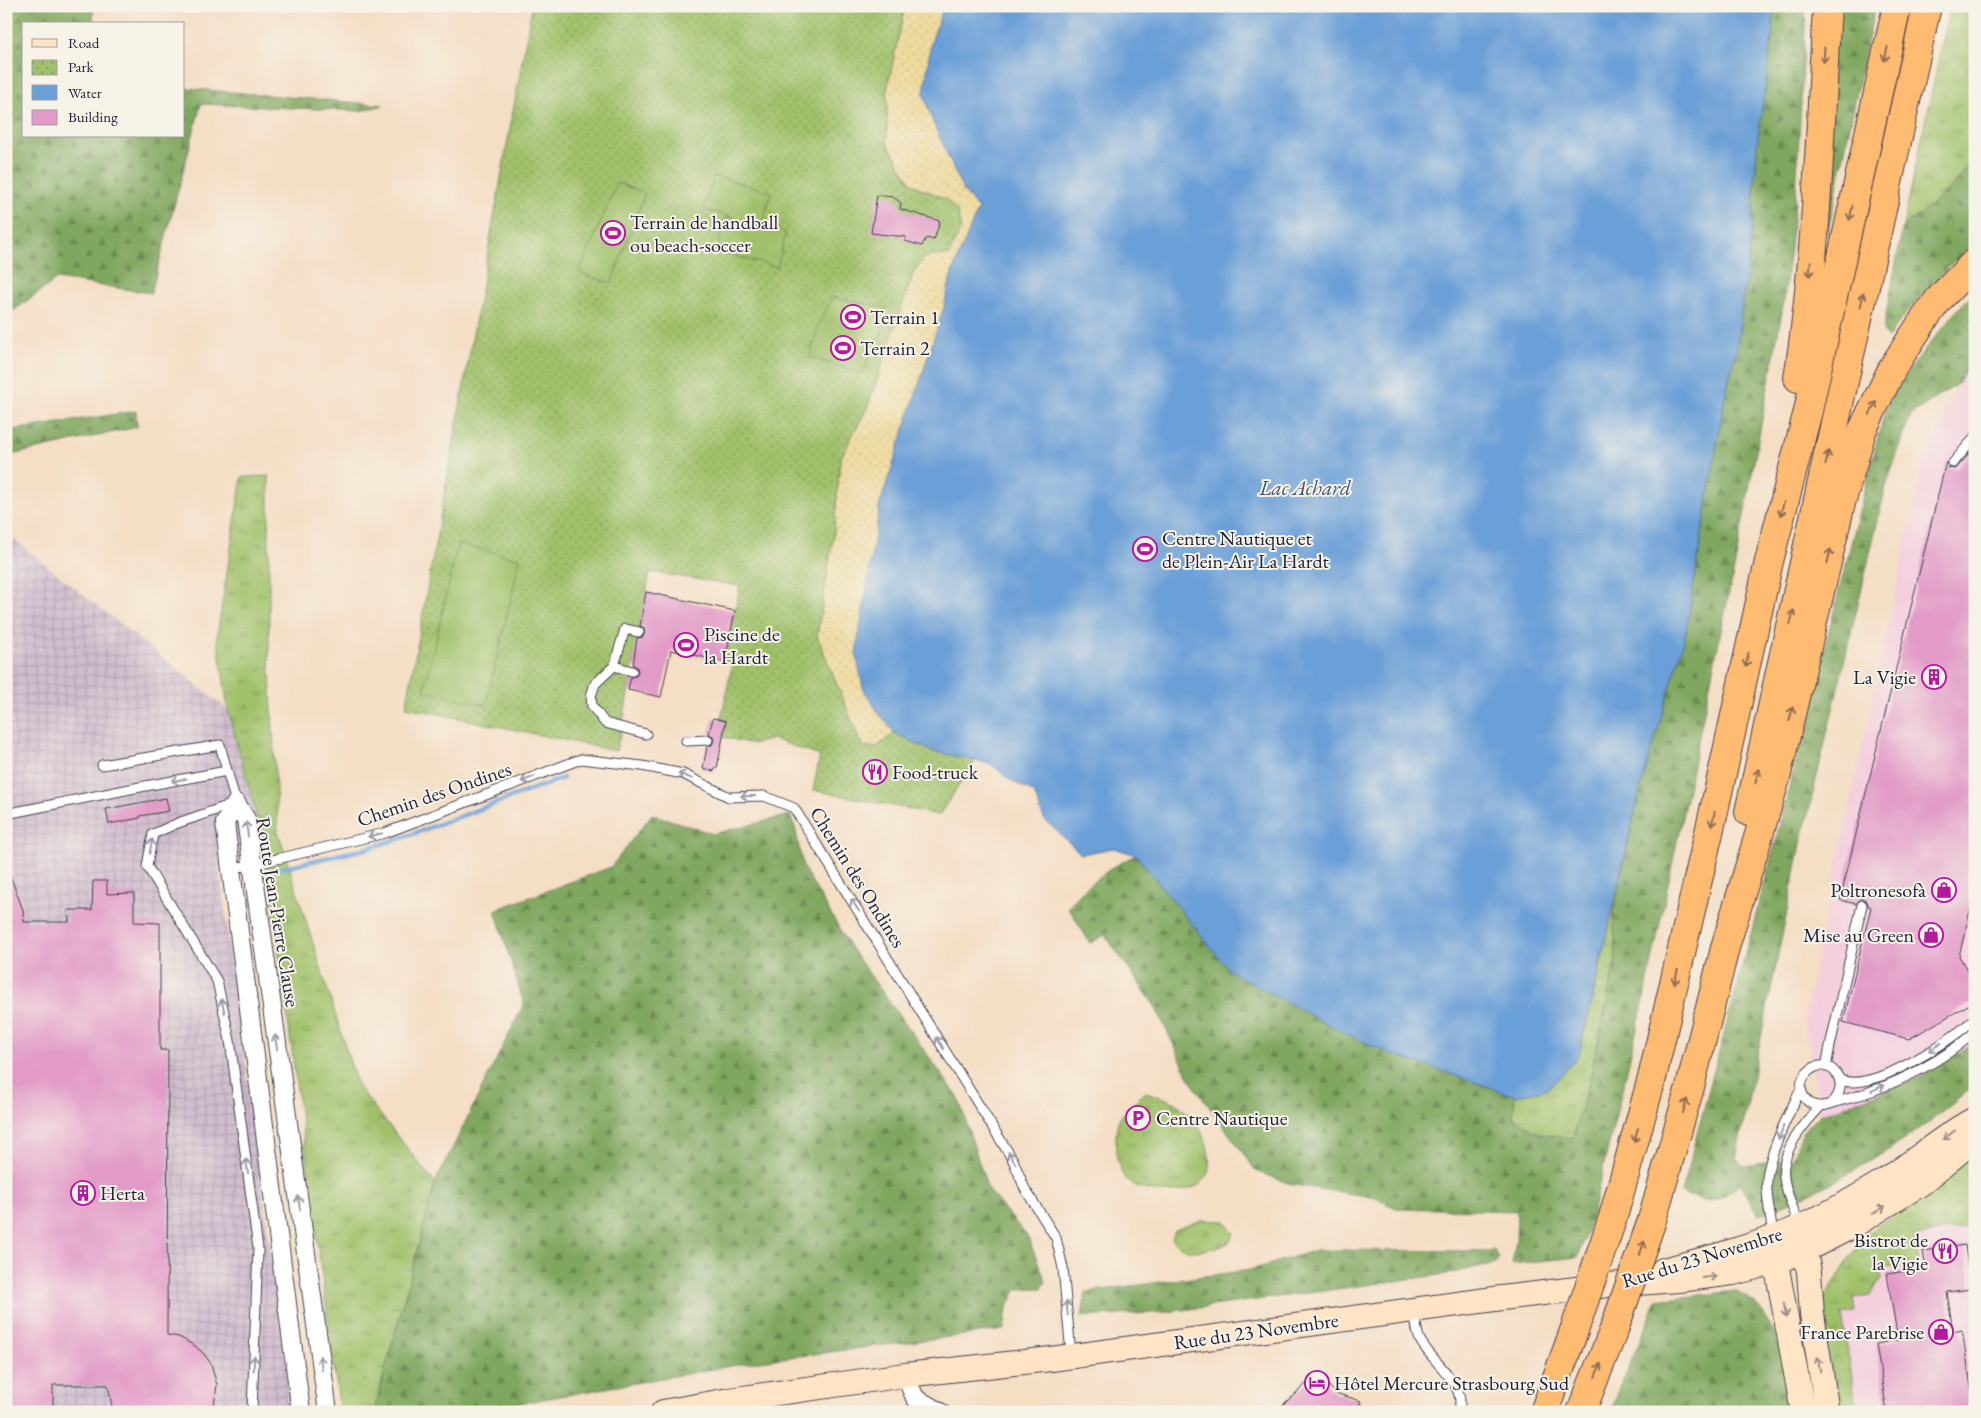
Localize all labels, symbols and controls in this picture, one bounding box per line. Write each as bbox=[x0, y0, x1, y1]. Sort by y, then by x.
legend bbox=[22, 22, 185, 138]
text: Road bbox=[68, 33, 100, 52]
one-way arrow bbox=[1881, 45, 1890, 61]
one-way arrow bbox=[1819, 47, 1828, 63]
text: Park bbox=[68, 57, 95, 76]
text: Water bbox=[68, 83, 102, 102]
text: Building bbox=[68, 107, 118, 126]
one-way arrow bbox=[1846, 204, 1856, 220]
place label: Terrain de handball ou beach-soccer bbox=[630, 209, 778, 258]
sports icon: Terrain de handball ou beach-soccer bbox=[600, 220, 626, 246]
one-way arrow bbox=[1805, 261, 1815, 277]
one-way arrow bbox=[1858, 292, 1867, 308]
sports icon: Terrain 1 bbox=[840, 304, 866, 330]
place label: Terrain 1 bbox=[870, 304, 940, 330]
sports icon: Terrain 2 bbox=[830, 335, 856, 361]
place label: Terrain 2 bbox=[860, 335, 930, 361]
one-way arrow bbox=[1868, 400, 1878, 415]
one-way arrow bbox=[1823, 451, 1833, 467]
water label: Lac Achard bbox=[1258, 474, 1351, 501]
one-way arrow bbox=[1777, 500, 1787, 516]
place label: Centre Nautique et de Plein-Air La Hardt bbox=[1162, 525, 1330, 574]
sports icon: Centre Nautique et de Plein-Air La Hardt bbox=[1132, 536, 1158, 562]
one-way arrow bbox=[1825, 548, 1834, 564]
one-way arrow bbox=[1788, 609, 1797, 625]
place label: Piscine de la Hardt bbox=[704, 621, 780, 670]
sports icon: Piscine de la Hardt bbox=[673, 632, 699, 658]
one-way arrow bbox=[1742, 652, 1751, 668]
place label: La Vigie bbox=[1853, 664, 1916, 690]
building icon: La Vigie bbox=[1921, 664, 1947, 690]
one-way arrow bbox=[1787, 706, 1796, 722]
street label: Chemin des Ondines bbox=[353, 755, 515, 833]
restaurant icon: Food-truck bbox=[862, 759, 888, 785]
place label: Food-truck bbox=[892, 759, 979, 785]
one-way arrow bbox=[1753, 768, 1762, 784]
one-way arrow bbox=[678, 771, 693, 780]
one-way arrow bbox=[171, 775, 187, 785]
one-way arrow bbox=[521, 775, 536, 784]
one-way arrow bbox=[740, 791, 756, 801]
street label: Chemin des Ondines bbox=[804, 802, 912, 952]
one-way arrow bbox=[1707, 810, 1717, 826]
street label: Route Jean-Pierre Clause bbox=[250, 815, 306, 1009]
one-way arrow bbox=[242, 821, 252, 837]
one-way arrow bbox=[368, 831, 384, 840]
one-way arrow bbox=[147, 839, 157, 855]
place label: Poltronesofà bbox=[1830, 877, 1926, 903]
shop icon: Poltronesofà bbox=[1931, 877, 1957, 903]
one-way arrow bbox=[849, 898, 859, 912]
place label: Mise au Green bbox=[1803, 922, 1914, 948]
shop icon: Mise au Green bbox=[1918, 922, 1944, 948]
one-way arrow bbox=[1671, 969, 1680, 985]
one-way arrow bbox=[218, 998, 227, 1014]
one-way arrow bbox=[271, 1034, 281, 1050]
one-way arrow bbox=[935, 1036, 945, 1050]
one-way arrow bbox=[1929, 1042, 1943, 1052]
one-way arrow bbox=[1870, 1083, 1885, 1093]
one-way arrow bbox=[1680, 1098, 1690, 1114]
parking icon: Centre Nautique bbox=[1125, 1105, 1151, 1131]
place label: Centre Nautique bbox=[1156, 1105, 1288, 1131]
one-way arrow bbox=[1775, 1125, 1785, 1141]
one-way arrow bbox=[1631, 1126, 1641, 1142]
one-way arrow bbox=[1943, 1129, 1956, 1140]
one-way arrow bbox=[1006, 1152, 1016, 1166]
one-way arrow bbox=[242, 1159, 252, 1175]
building icon: Herta bbox=[70, 1180, 96, 1206]
place label: Herta bbox=[100, 1180, 145, 1206]
one-way arrow bbox=[293, 1195, 303, 1211]
one-way arrow bbox=[1871, 1205, 1885, 1215]
street label: Rue du 23 Novembre bbox=[1619, 1220, 1786, 1294]
place label: Bistrot de la Vigie bbox=[1854, 1227, 1928, 1276]
restaurant icon: Bistrot de la Vigie bbox=[1932, 1238, 1958, 1264]
one-way arrow bbox=[1638, 1241, 1647, 1257]
one-way arrow bbox=[1700, 1272, 1716, 1282]
one-way arrow bbox=[1062, 1300, 1072, 1316]
one-way arrow bbox=[1781, 1302, 1791, 1318]
street label: Rue du 23 Novembre bbox=[1172, 1307, 1340, 1355]
place label: France Parebrise bbox=[1800, 1319, 1924, 1345]
shop icon: France Parebrise bbox=[1928, 1319, 1954, 1345]
one-way arrow bbox=[249, 1355, 258, 1371]
one-way arrow bbox=[316, 1356, 326, 1372]
one-way arrow bbox=[1813, 1356, 1823, 1372]
one-way arrow bbox=[1594, 1362, 1603, 1378]
hotel icon: Hôtel Mercure Strasbourg Sud bbox=[1304, 1370, 1330, 1396]
place label: Hôtel Mercure Strasbourg Sud bbox=[1334, 1370, 1570, 1396]

